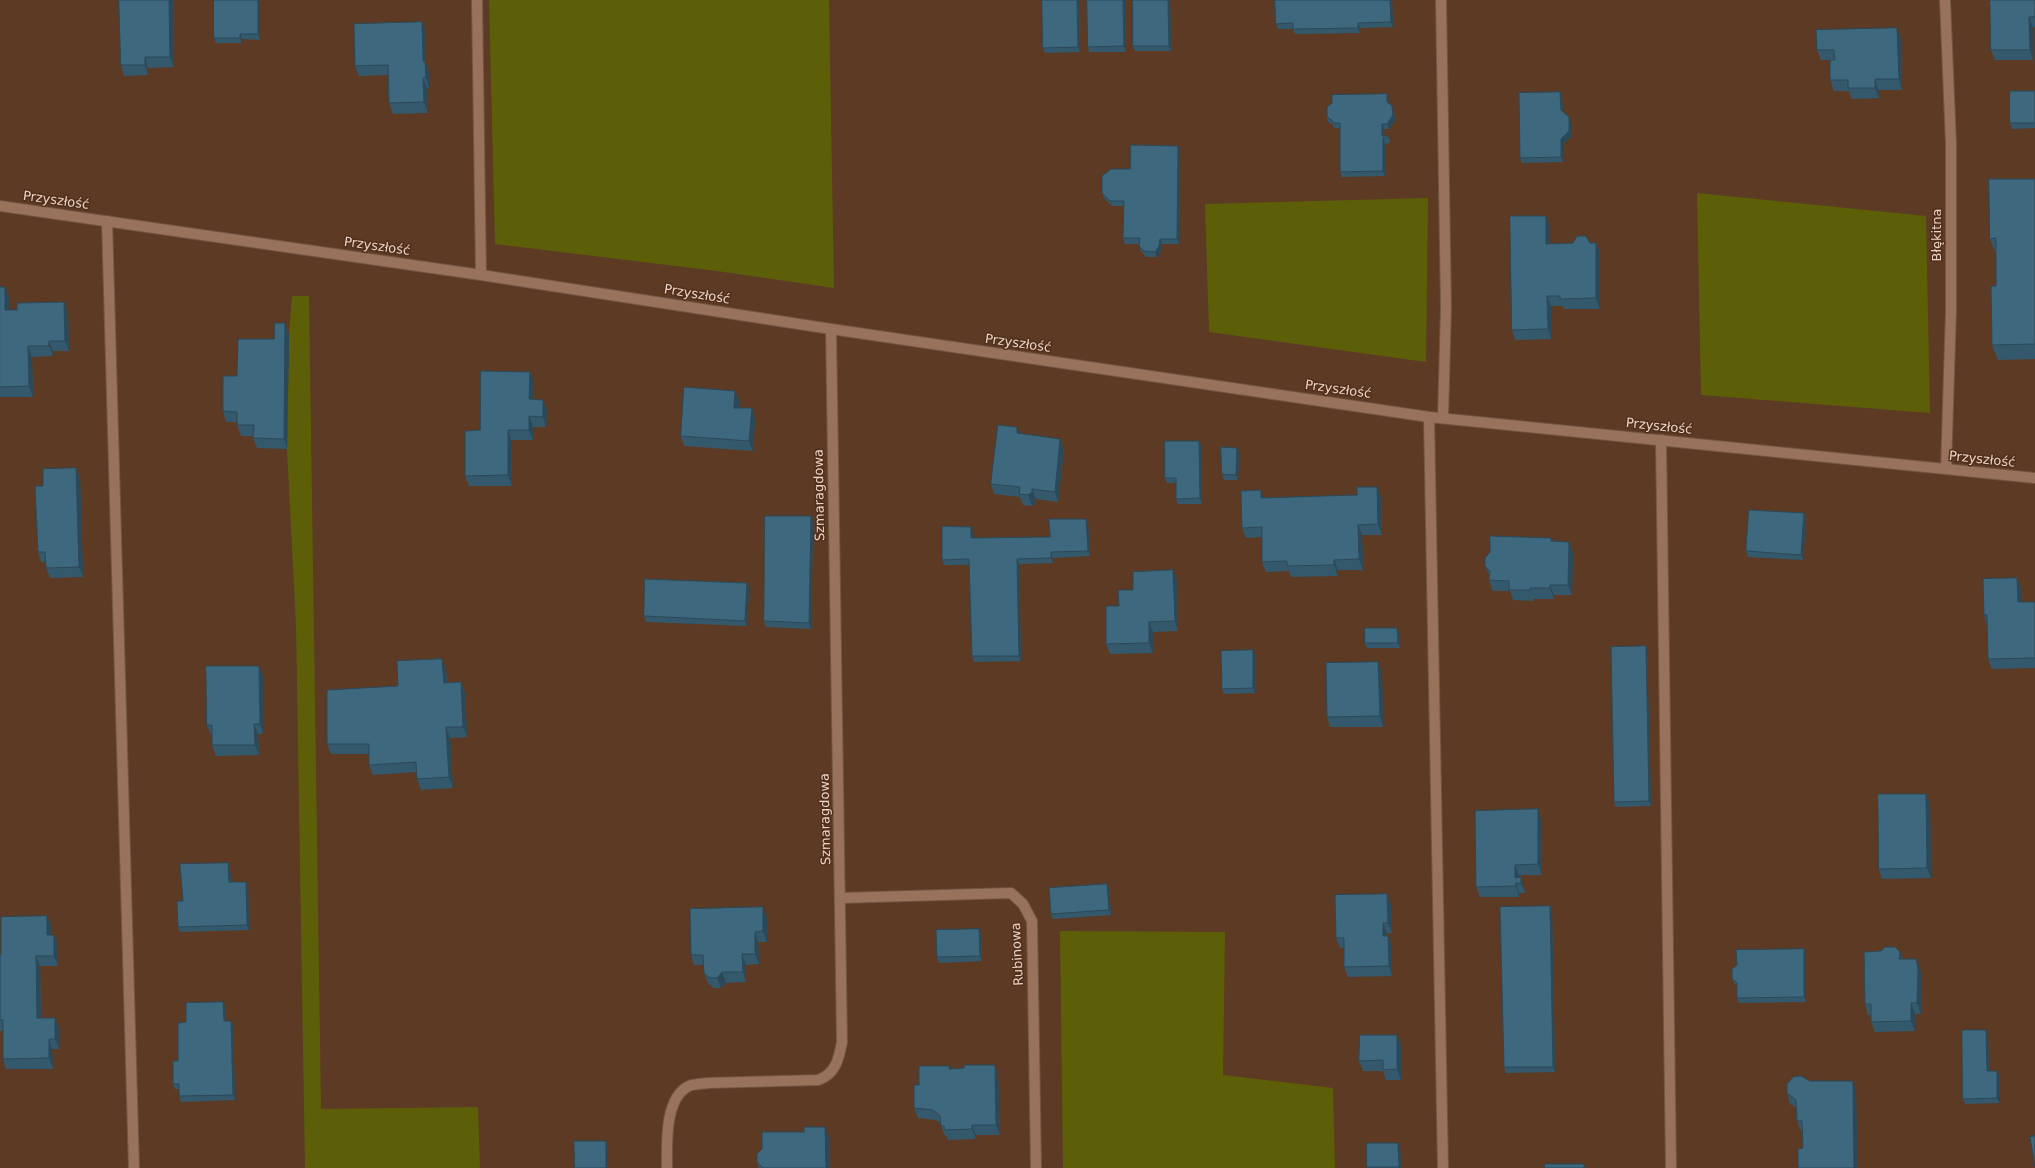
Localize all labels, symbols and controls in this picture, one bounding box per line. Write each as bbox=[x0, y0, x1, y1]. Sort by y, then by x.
street label: Przyszłość bbox=[22, 189, 90, 213]
street label: Błękitna bbox=[1930, 208, 1946, 262]
street label: Przyszłość bbox=[343, 235, 411, 259]
street label: Przyszłość bbox=[663, 282, 731, 308]
street label: Przyszłość bbox=[984, 332, 1052, 356]
street label: Przyszłość bbox=[1304, 378, 1372, 402]
street label: Przyszłość bbox=[1625, 416, 1693, 438]
street label: Szmaragdowa bbox=[811, 449, 829, 541]
street label: Przyszłość bbox=[1948, 449, 2016, 471]
street label: Szmaragdowa bbox=[817, 773, 835, 865]
street label: Rubinowa bbox=[1009, 922, 1027, 986]

